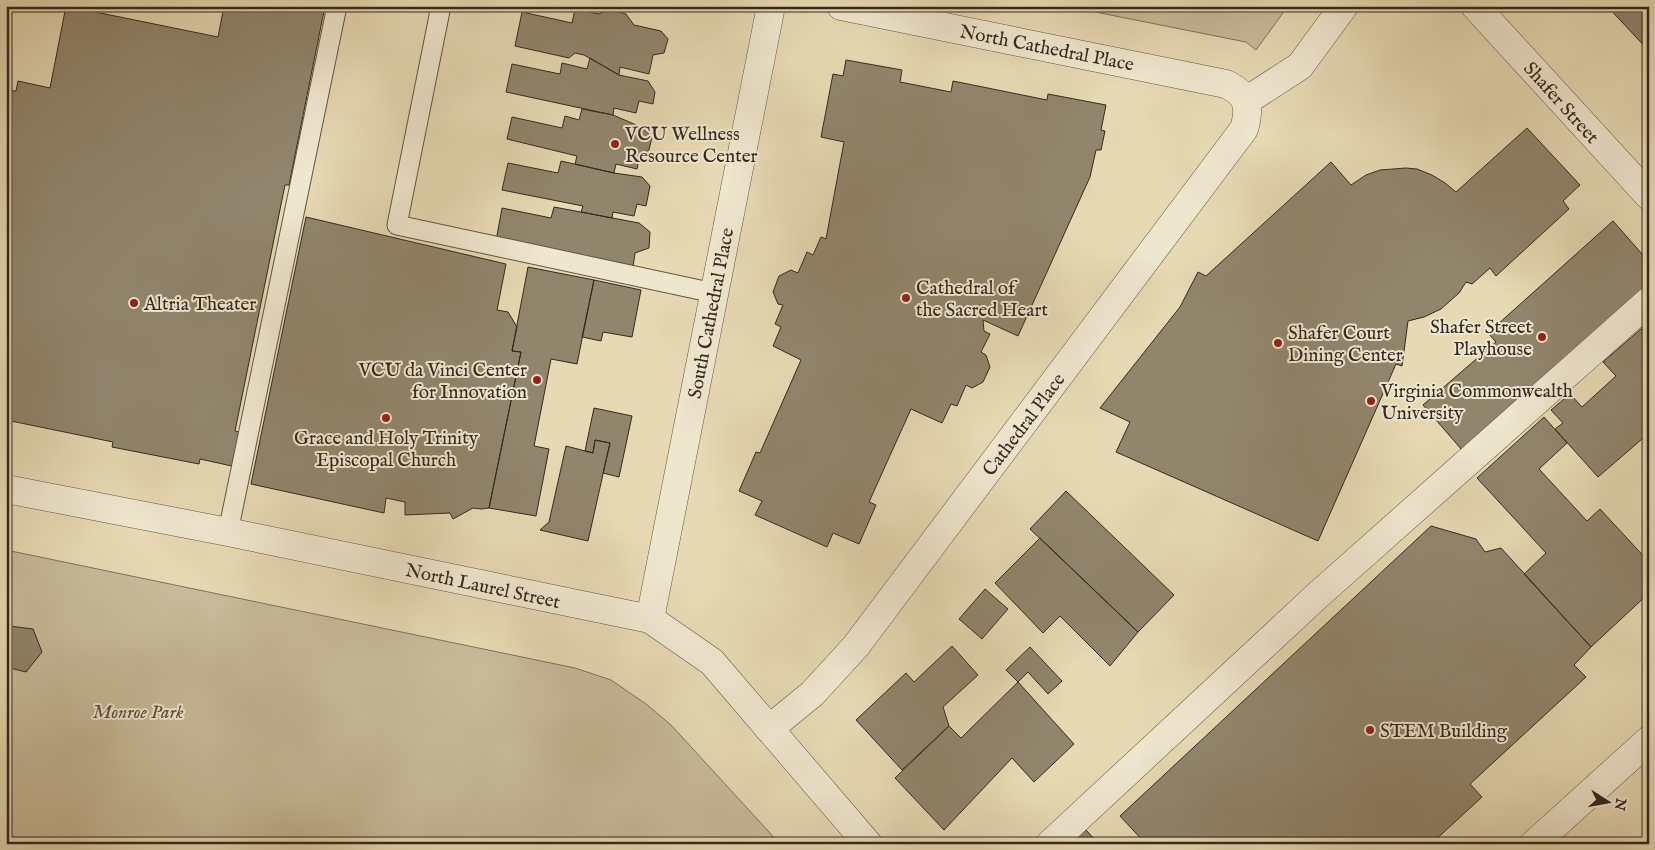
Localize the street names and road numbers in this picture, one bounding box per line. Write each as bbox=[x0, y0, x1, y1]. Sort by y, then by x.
street label: North Cathedral Place bbox=[958, 20, 1136, 78]
street label: Shafer Street bbox=[1517, 57, 1604, 150]
street label: South Cathedral Place bbox=[684, 226, 740, 401]
street label: Cathedral Place bbox=[978, 369, 1071, 482]
street label: North Laurel Street bbox=[403, 559, 563, 615]

